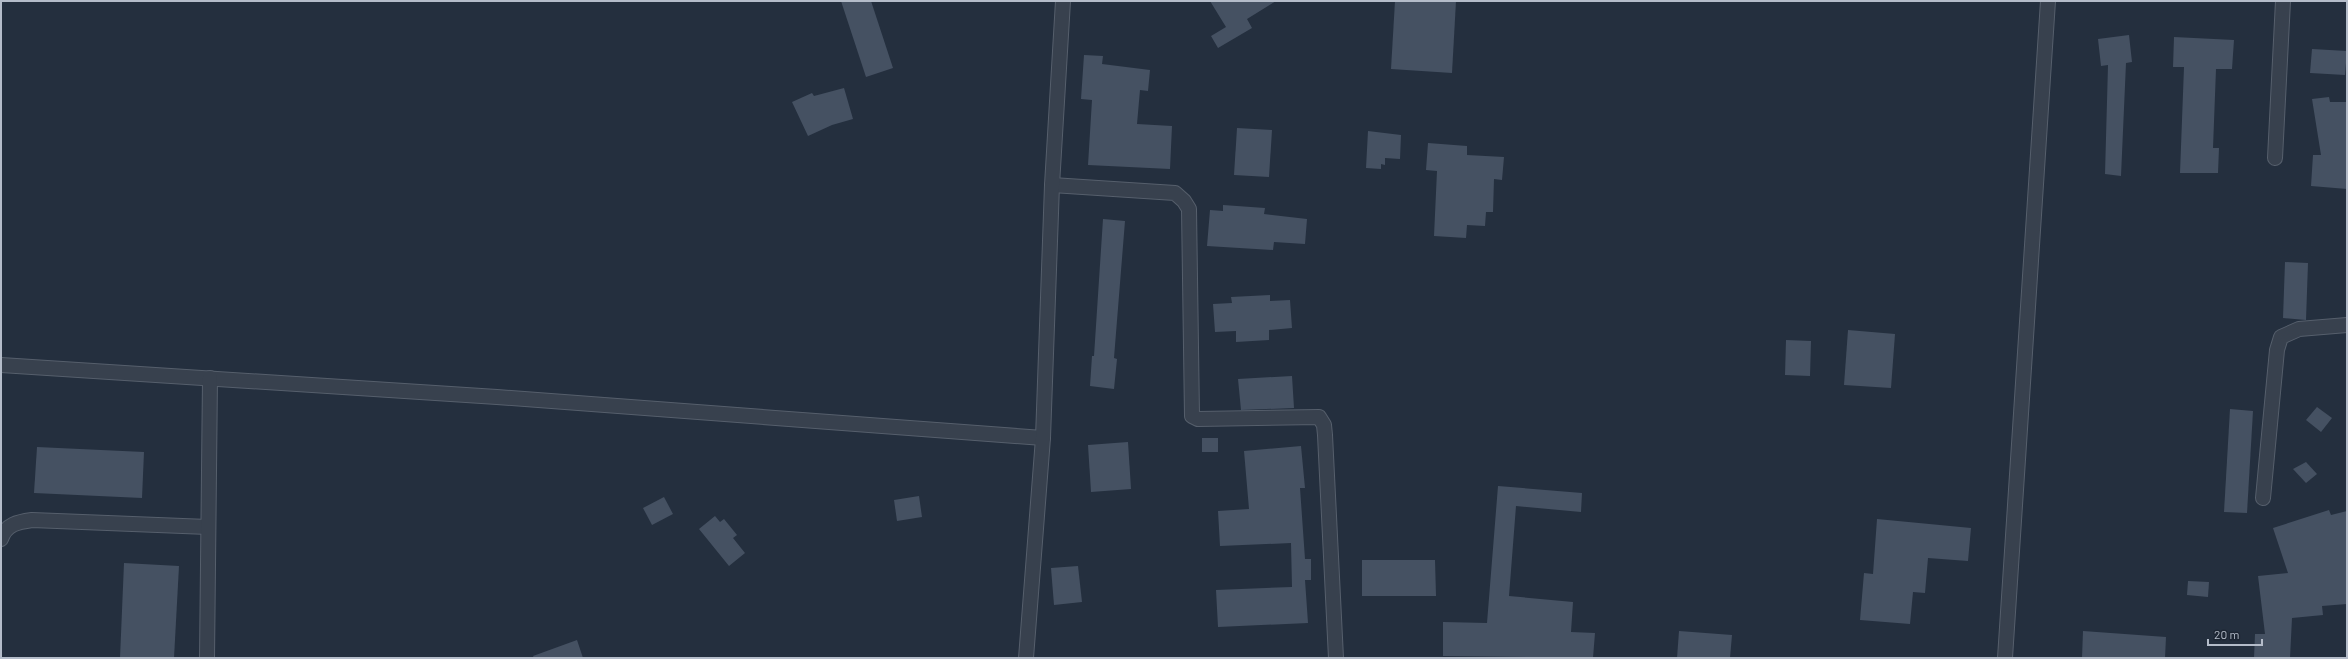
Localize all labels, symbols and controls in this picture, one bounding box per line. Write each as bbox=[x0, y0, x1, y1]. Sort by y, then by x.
scale bar bbox=[2208, 621, 2262, 647]
text: 20 m bbox=[2214, 627, 2240, 641]

